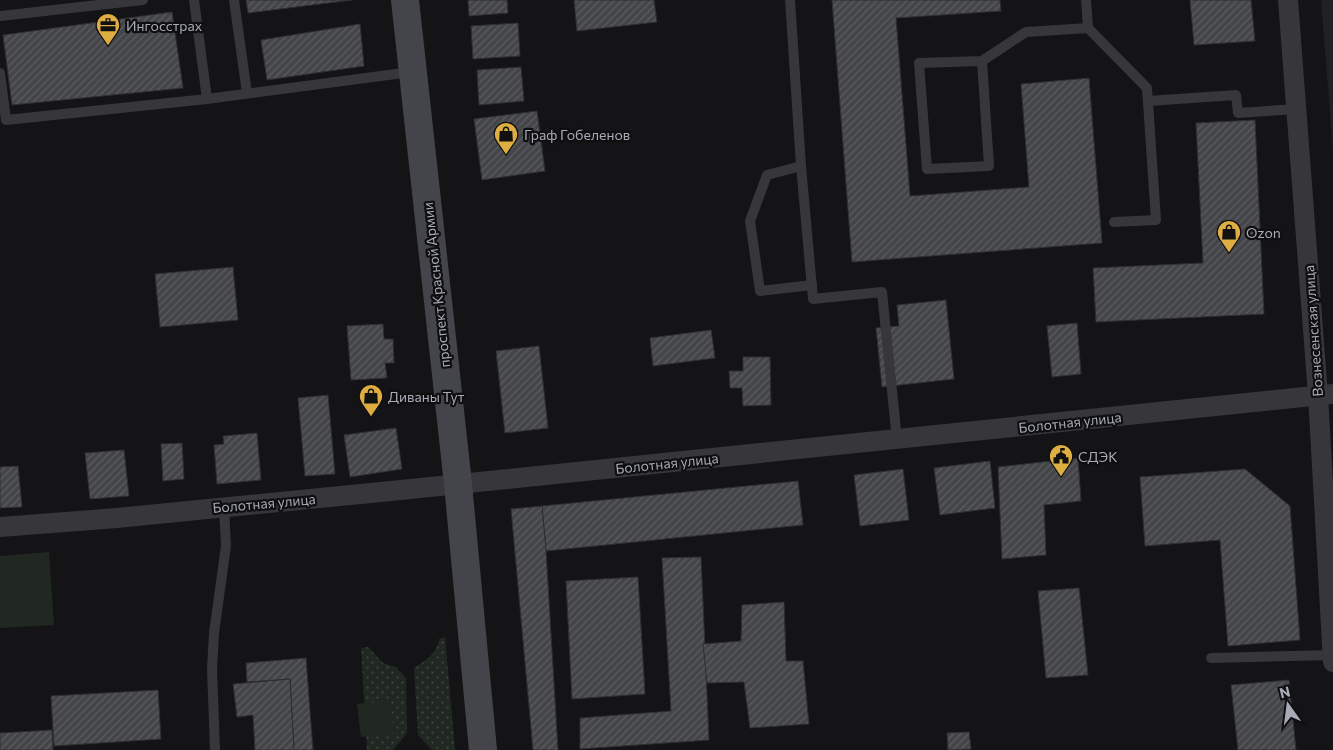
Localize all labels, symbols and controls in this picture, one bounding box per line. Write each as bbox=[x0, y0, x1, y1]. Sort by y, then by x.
office icon: Ингосстрах bbox=[95, 12, 121, 46]
place label: Ингосстрах bbox=[126, 17, 203, 34]
shop icon: Граф Гобеленов bbox=[493, 121, 519, 155]
place label: Граф Гобеленов bbox=[524, 126, 630, 143]
street label: проспект Красной Армии bbox=[419, 201, 453, 369]
shop icon: Ozon bbox=[1216, 219, 1242, 253]
place label: Ozon bbox=[1246, 224, 1281, 241]
street label: Вознесенская улица bbox=[1300, 265, 1326, 397]
shop icon: Диваны Тут bbox=[358, 383, 384, 417]
place label: Диваны Тут bbox=[388, 388, 465, 405]
street label: Болотная улица bbox=[1018, 408, 1122, 436]
public building icon: СДЭК bbox=[1048, 443, 1074, 477]
place label: СДЭК bbox=[1078, 448, 1118, 465]
street label: Болотная улица bbox=[615, 449, 719, 477]
street label: Болотная улица bbox=[212, 490, 316, 516]
north arrow bbox=[1263, 680, 1313, 730]
text: N bbox=[1278, 682, 1292, 701]

